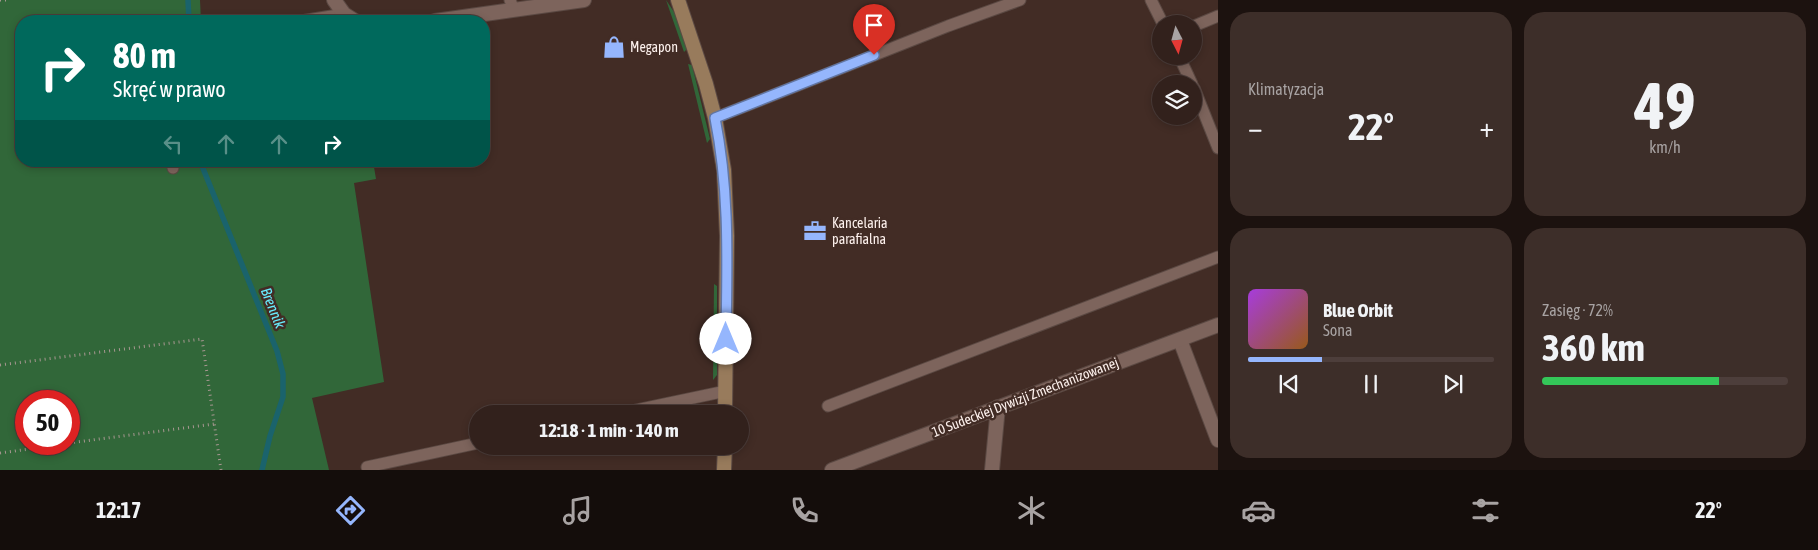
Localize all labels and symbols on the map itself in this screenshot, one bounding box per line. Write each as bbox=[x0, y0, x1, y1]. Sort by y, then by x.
pin bbox=[853, 4, 895, 55]
north arrow bbox=[1152, 15, 1202, 65]
shop icon: Megapon bbox=[601, 34, 627, 60]
place label: Megapon bbox=[630, 39, 678, 55]
place label: Kancelaria parafialna bbox=[832, 215, 888, 247]
office icon: Kancelaria parafialna bbox=[802, 218, 828, 244]
water label: Brennik bbox=[258, 285, 289, 331]
position arrow bbox=[699, 312, 751, 364]
street label: 10 Sudeckiej Dywizji Zmechanizowanej bbox=[929, 354, 1121, 440]
speed limit sign: 50 bbox=[15, 390, 80, 455]

